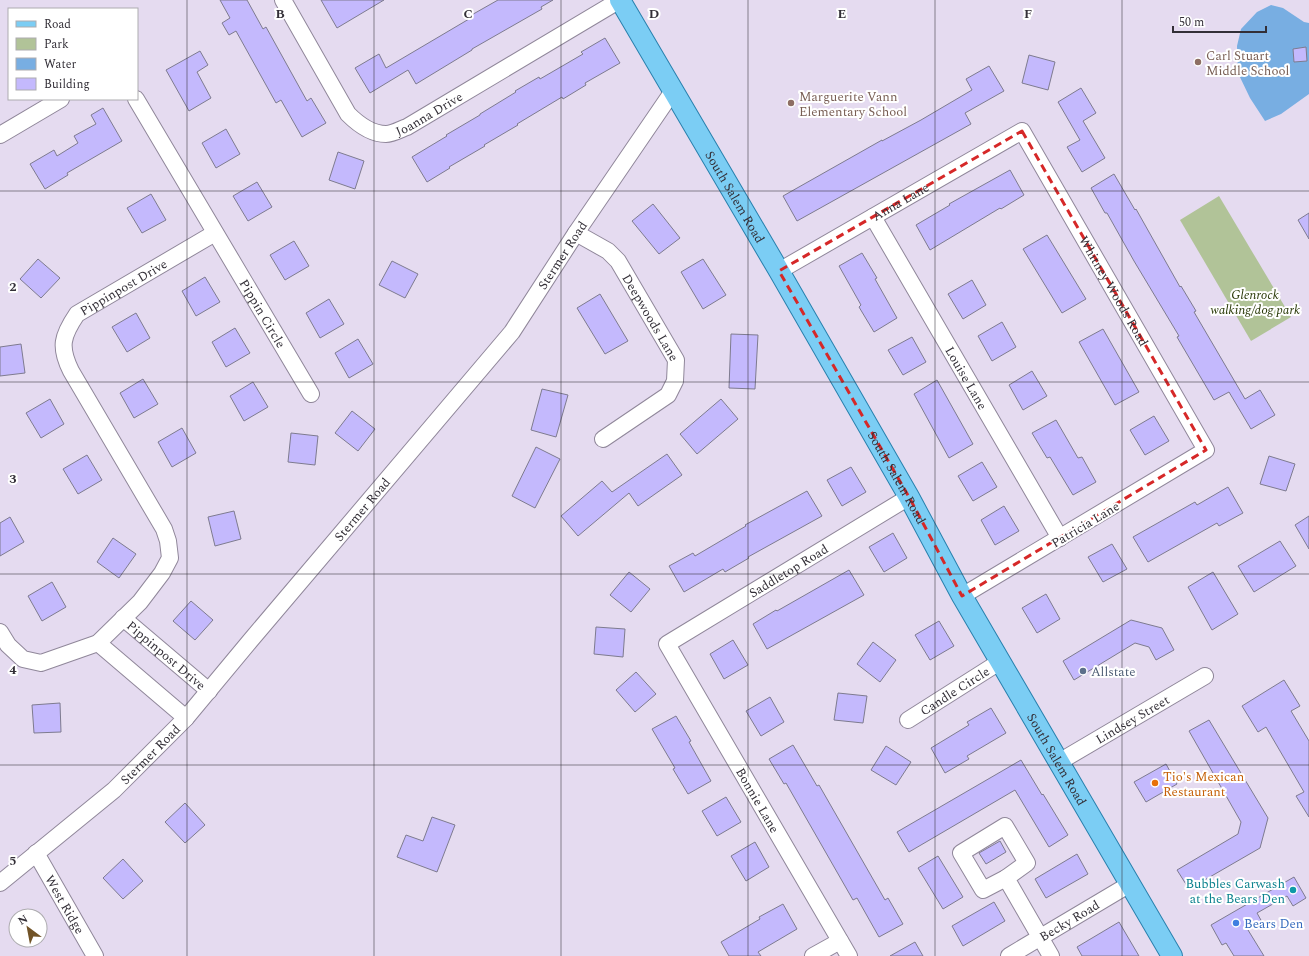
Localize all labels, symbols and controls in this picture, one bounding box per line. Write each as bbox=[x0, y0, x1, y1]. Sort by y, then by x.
text: B bbox=[275, 4, 285, 24]
text: C bbox=[463, 4, 473, 24]
text: D bbox=[649, 4, 659, 24]
text: E bbox=[838, 4, 847, 24]
text: F bbox=[1024, 4, 1032, 24]
legend bbox=[8, 8, 138, 100]
scale bar bbox=[1173, 8, 1266, 34]
text: 50 m bbox=[1179, 13, 1204, 32]
text: Road bbox=[44, 15, 71, 34]
text: Park bbox=[44, 35, 69, 54]
place label: Carl Stuart Middle School bbox=[1206, 46, 1289, 81]
text: Water bbox=[44, 55, 76, 74]
marker: Carl Stuart Middle School bbox=[1193, 57, 1203, 67]
text: Building bbox=[44, 75, 90, 94]
street label: Joanna Drive bbox=[393, 87, 467, 142]
place label: Marguerite Vann Elementary School bbox=[799, 87, 907, 122]
marker: Marguerite Vann Elementary School bbox=[786, 98, 796, 108]
street label: South Salem Road bbox=[700, 147, 770, 247]
street label: Anna Lane bbox=[869, 178, 933, 226]
street label: Stermer Road bbox=[533, 217, 592, 294]
street label: Whitney Woods Road bbox=[1074, 232, 1153, 350]
street label: Pippinpost Drive bbox=[76, 254, 171, 321]
street label: Deepwoods Lane bbox=[617, 270, 684, 365]
street label: Pippin Circle bbox=[234, 275, 290, 352]
text: 2 bbox=[9, 277, 17, 297]
park label: Glenrock walking/dog park bbox=[1210, 285, 1300, 320]
street label: Louise Lane bbox=[939, 343, 992, 414]
street label: South Salem Road bbox=[862, 427, 931, 528]
text: 3 bbox=[9, 469, 17, 489]
street label: Stermer Road bbox=[330, 473, 396, 546]
street label: Patricia Lane bbox=[1047, 497, 1124, 553]
street label: Saddletop Road bbox=[745, 539, 832, 603]
street label: Pippinpost Drive bbox=[122, 616, 210, 695]
text: 4 bbox=[9, 660, 17, 680]
street label: Candle Circle bbox=[916, 662, 994, 721]
place label: Allstate bbox=[1091, 662, 1136, 682]
marker: Allstate bbox=[1078, 666, 1088, 676]
street label: Lindsey Street bbox=[1092, 690, 1174, 749]
street label: South Salem Road bbox=[1021, 709, 1091, 810]
street label: Stermer Road bbox=[116, 720, 185, 790]
street label: Bonnie Lane bbox=[730, 764, 784, 837]
place label: Tio's Mexican Restaurant bbox=[1163, 767, 1245, 802]
marker: Tio's Mexican Restaurant bbox=[1150, 778, 1160, 788]
text: 5 bbox=[9, 851, 17, 871]
street label: West Ridge bbox=[40, 871, 89, 938]
place label: Bubbles Carwash at the Bears Den bbox=[1185, 874, 1285, 909]
marker: Bubbles Carwash at the Bears Den bbox=[1288, 885, 1298, 895]
street label: Becky Road bbox=[1036, 895, 1104, 947]
north arrow bbox=[8, 908, 48, 948]
text: N bbox=[15, 910, 31, 930]
place label: Bears Den bbox=[1244, 914, 1304, 934]
marker: Bears Den bbox=[1231, 918, 1241, 928]

